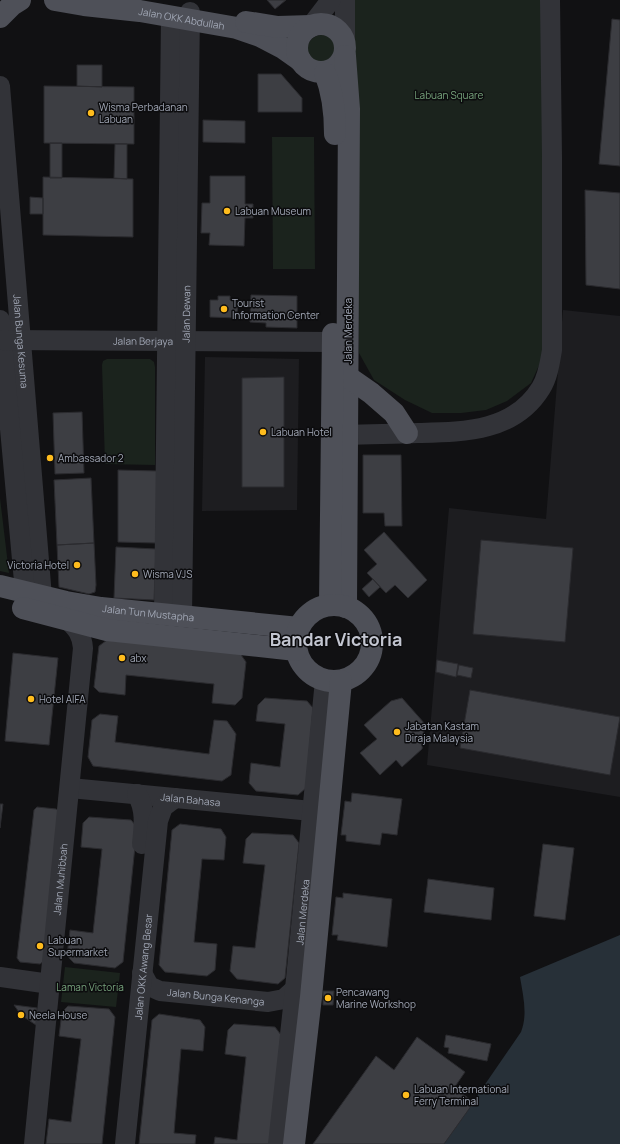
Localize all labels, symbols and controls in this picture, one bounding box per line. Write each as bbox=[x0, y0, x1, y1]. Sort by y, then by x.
street label: Jalan OKK Abdullah bbox=[137, 4, 226, 33]
park label: Labuan Square bbox=[415, 88, 484, 102]
place label: Wisma Perbadanan Labuan bbox=[99, 100, 188, 126]
marker: Wisma Perbadanan Labuan bbox=[86, 108, 96, 118]
place label: Labuan Museum bbox=[235, 204, 311, 218]
marker: Labuan Museum bbox=[222, 206, 232, 216]
street label: Jalan Dewan bbox=[179, 285, 193, 343]
street label: Jalan Bunga Kesuma bbox=[10, 294, 32, 389]
place label: Tourist Information Center bbox=[232, 296, 320, 322]
street label: Jalan Merdeka bbox=[341, 298, 355, 364]
marker: Tourist Information Center bbox=[219, 304, 229, 314]
street label: Jalan Berjaya bbox=[113, 334, 173, 348]
place label: Labuan Hotel bbox=[271, 425, 332, 439]
marker: Labuan Hotel bbox=[258, 427, 268, 437]
place label: Ambassador 2 bbox=[58, 451, 124, 465]
marker: Ambassador 2 bbox=[45, 453, 55, 463]
place label: Victoria Hotel bbox=[7, 558, 69, 572]
marker: Victoria Hotel bbox=[72, 560, 82, 570]
place label: Wisma VJS bbox=[143, 567, 192, 581]
marker: Wisma VJS bbox=[130, 569, 140, 579]
street label: Jalan Tun Mustapha bbox=[102, 601, 195, 624]
district label: Bandar Victoria bbox=[270, 627, 402, 651]
place label: abx bbox=[130, 651, 147, 665]
marker: abx bbox=[117, 653, 127, 663]
place label: Hotel AIFA bbox=[39, 692, 86, 706]
marker: Hotel AIFA bbox=[26, 694, 36, 704]
place label: Jabatan Kastam Diraja Malaysia bbox=[405, 719, 479, 745]
marker: Jabatan Kastam Diraja Malaysia bbox=[392, 727, 402, 737]
street label: Jalan Bahasa bbox=[160, 790, 221, 809]
street label: Jalan Muhibbah bbox=[50, 843, 71, 916]
street label: Jalan Merdeka bbox=[292, 879, 313, 946]
street label: Jalan OKK Awang Besar bbox=[131, 913, 155, 1020]
place label: Labuan Supermarket bbox=[48, 933, 108, 959]
marker: Labuan Supermarket bbox=[35, 941, 45, 951]
park label: Laman Victoria bbox=[56, 980, 124, 994]
street label: Jalan Bunga Kenanga bbox=[166, 985, 265, 1009]
place label: Pencawang Marine Workshop bbox=[336, 985, 416, 1011]
marker: Pencawang Marine Workshop bbox=[323, 993, 333, 1003]
place label: Neela House bbox=[29, 1008, 87, 1022]
marker: Neela House bbox=[16, 1010, 26, 1020]
place label: Labuan International Ferry Terminal bbox=[414, 1082, 509, 1108]
marker: Labuan International Ferry Terminal bbox=[401, 1090, 411, 1100]

